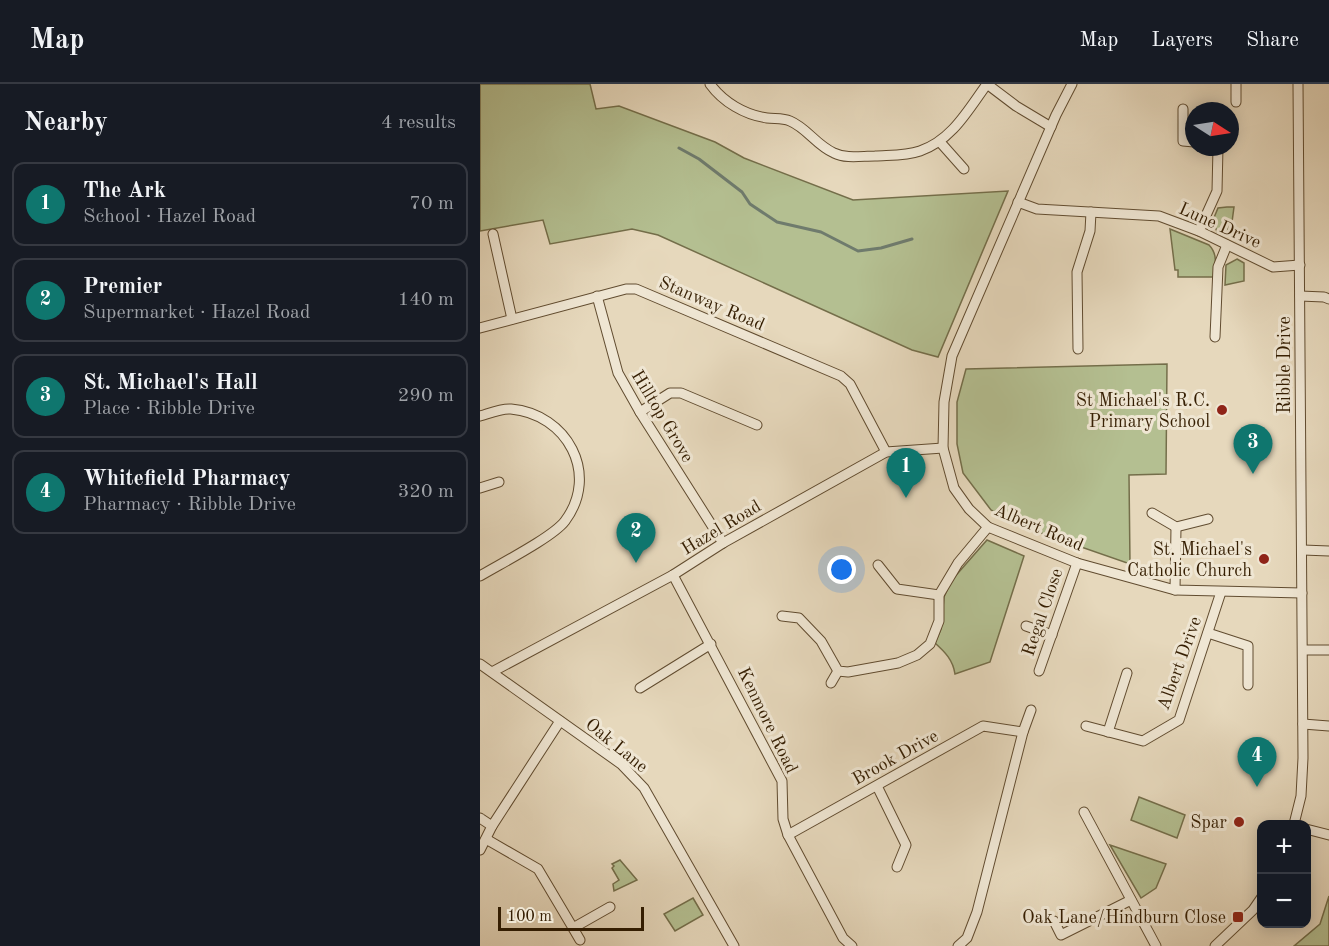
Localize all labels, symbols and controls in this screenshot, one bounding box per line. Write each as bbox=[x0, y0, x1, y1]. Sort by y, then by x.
text: Map bbox=[30, 27, 84, 55]
text: Map bbox=[1079, 30, 1118, 51]
text: Layers bbox=[1151, 30, 1213, 51]
text: Share bbox=[1246, 30, 1299, 51]
north arrow bbox=[1185, 102, 1239, 156]
text: Nearby bbox=[24, 110, 108, 136]
text: 4 results bbox=[381, 113, 456, 133]
text: The Ark bbox=[83, 180, 166, 202]
text: 1 bbox=[40, 194, 51, 214]
text: 70 m bbox=[409, 194, 454, 214]
street label: Lune Drive bbox=[1176, 200, 1263, 252]
text: School · Hazel Road bbox=[83, 207, 256, 227]
street label: Stanway Road bbox=[656, 274, 767, 334]
text: Premier bbox=[83, 276, 162, 298]
text: 2 bbox=[40, 290, 51, 310]
text: 140 m bbox=[398, 290, 454, 310]
text: Supermarket · Hazel Road bbox=[83, 303, 310, 323]
street label: Ribble Drive bbox=[1276, 316, 1294, 414]
street label: Hilltop Grove bbox=[628, 367, 697, 466]
text: St. Michael's Hall bbox=[83, 372, 258, 394]
text: 3 bbox=[40, 386, 51, 406]
text: 290 m bbox=[398, 386, 454, 406]
place label: St Michael's R.C. Primary School bbox=[1076, 392, 1210, 431]
text: Place · Ribble Drive bbox=[83, 399, 255, 419]
marker: St Michael's R.C. Primary School bbox=[1215, 403, 1229, 417]
pin: 3 bbox=[1234, 424, 1272, 474]
pin: 1 bbox=[886, 448, 926, 498]
text: Whitefield Pharmacy bbox=[83, 468, 291, 490]
text: 4 bbox=[40, 482, 51, 502]
text: 320 m bbox=[398, 482, 454, 502]
text: Pharmacy · Ribble Drive bbox=[83, 495, 296, 515]
street label: Hazel Road bbox=[679, 497, 764, 559]
street label: Albert Road bbox=[991, 501, 1086, 555]
pin: 2 bbox=[616, 514, 656, 563]
place label: St. Michael's Catholic Church bbox=[1127, 541, 1252, 580]
marker: St. Michael's Catholic Church bbox=[1257, 552, 1271, 566]
your location bbox=[827, 555, 856, 584]
street label: Regal Close bbox=[1020, 566, 1066, 659]
street label: Albert Drive bbox=[1155, 614, 1205, 713]
street label: Kenmore Road bbox=[734, 665, 801, 776]
street label: Oak Lane bbox=[582, 715, 651, 776]
street label: Brook Drive bbox=[849, 727, 942, 789]
pin: 4 bbox=[1238, 738, 1276, 787]
place label: Spar bbox=[1190, 814, 1228, 832]
marker: Spar bbox=[1232, 815, 1246, 829]
map controls bbox=[1257, 820, 1311, 928]
button: + bbox=[1257, 820, 1311, 874]
button: − bbox=[1257, 874, 1311, 928]
scale bar bbox=[498, 904, 644, 932]
text: 100 m bbox=[507, 909, 552, 925]
place label: Oak Lane/Hindburn Close bbox=[1022, 909, 1226, 927]
marker: Oak Lane/Hindburn Close bbox=[1231, 910, 1245, 924]

